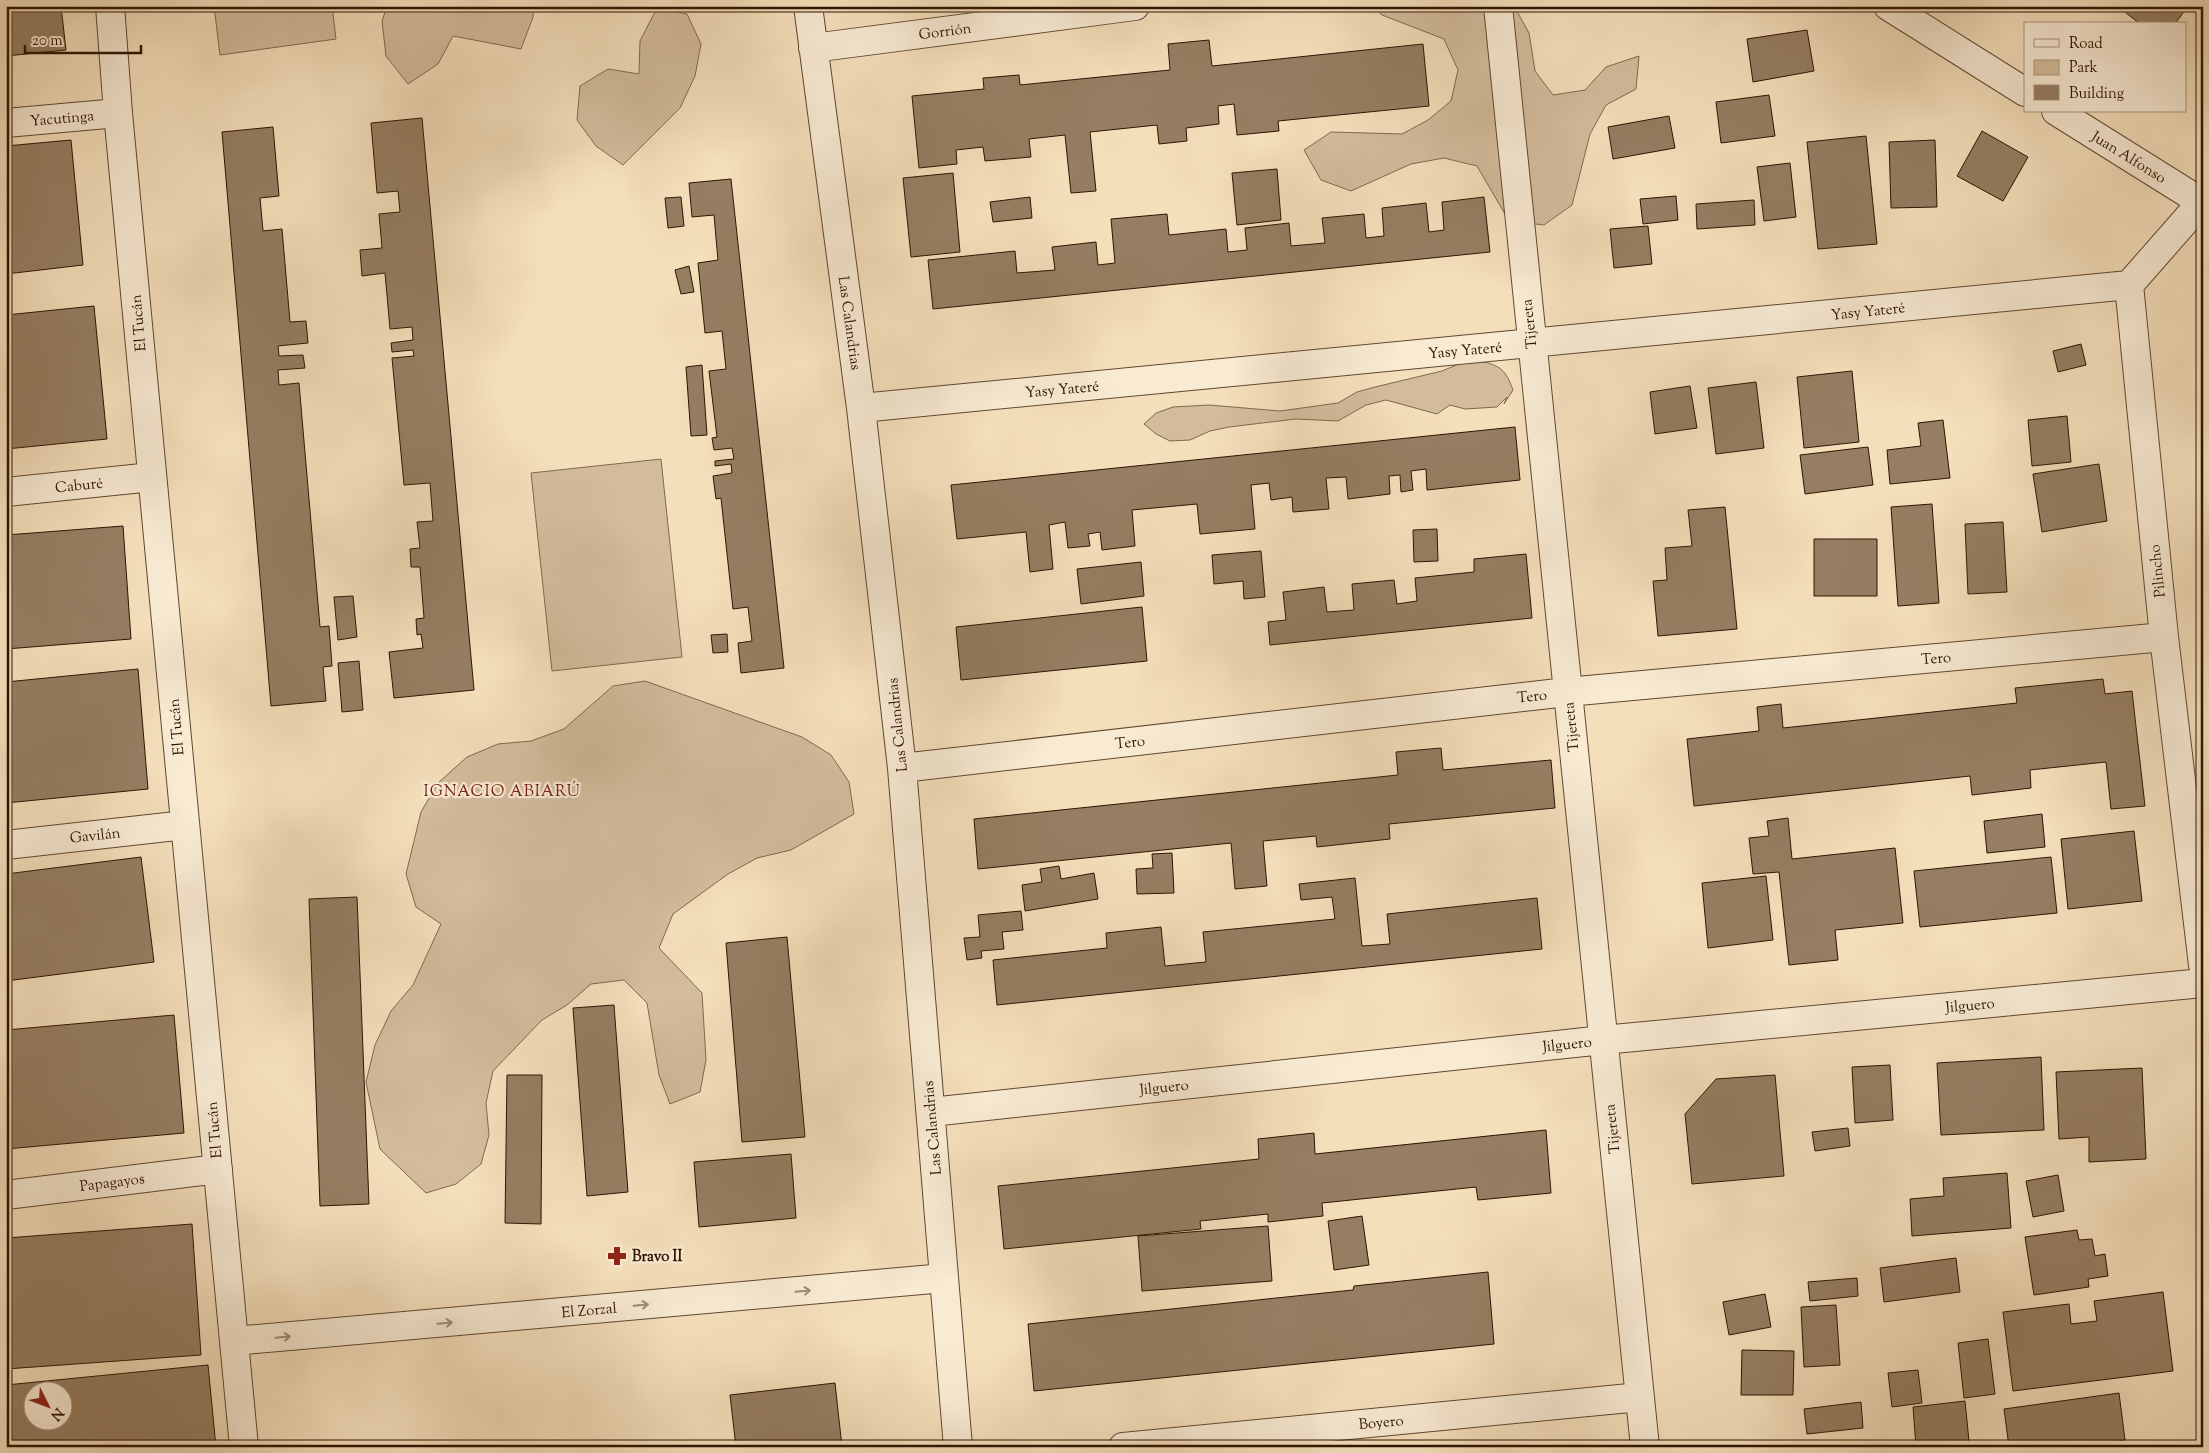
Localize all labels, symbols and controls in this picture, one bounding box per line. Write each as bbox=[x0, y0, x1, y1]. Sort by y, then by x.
street label: Gorrión bbox=[918, 19, 973, 46]
scale bar bbox=[25, 22, 141, 54]
legend bbox=[2024, 22, 2186, 112]
text: 20 m bbox=[32, 31, 63, 52]
text: Road bbox=[2069, 34, 2103, 55]
text: Park bbox=[2069, 58, 2098, 79]
text: Building bbox=[2069, 84, 2124, 105]
street label: Yacutinga bbox=[29, 106, 95, 133]
street label: Juan Alfonso bbox=[2086, 126, 2170, 190]
street label: Las Calandrias bbox=[832, 275, 866, 372]
street label: El Tucán bbox=[127, 293, 152, 352]
street label: Tijereta bbox=[1517, 298, 1544, 350]
street label: Yasy Yateré bbox=[1830, 298, 1906, 327]
street label: Yasy Yateré bbox=[1427, 338, 1503, 365]
street label: Yasy Yateré bbox=[1024, 377, 1100, 404]
street label: Caburé bbox=[54, 474, 104, 499]
street label: Pilincho bbox=[2145, 543, 2172, 598]
street label: Tero bbox=[1920, 648, 1952, 671]
street label: Las Calandrias bbox=[883, 677, 914, 773]
street label: Tero bbox=[1516, 685, 1548, 710]
street label: El Tucán bbox=[165, 697, 190, 756]
street label: Tijereta bbox=[1559, 701, 1586, 753]
street label: Tero bbox=[1114, 731, 1146, 756]
district label: IGNACIO ABIARÚ bbox=[423, 780, 581, 804]
street label: Gavilán bbox=[69, 823, 122, 850]
street label: Jilguero bbox=[1944, 994, 1996, 1019]
street label: Jilguero bbox=[1540, 1032, 1593, 1059]
street label: Jilguero bbox=[1137, 1075, 1190, 1102]
street label: Las Calandrias bbox=[919, 1080, 948, 1176]
street label: El Tucán bbox=[203, 1100, 228, 1159]
street label: Tijereta bbox=[1600, 1103, 1627, 1155]
street label: Papagayos bbox=[78, 1169, 146, 1198]
pharmacy icon: Bravo II bbox=[606, 1245, 628, 1267]
place label: Bravo II bbox=[632, 1247, 683, 1268]
one-way arrow bbox=[795, 1286, 811, 1296]
street label: El Zorzal bbox=[561, 1299, 618, 1324]
one-way arrow bbox=[633, 1300, 649, 1310]
one-way arrow bbox=[436, 1318, 452, 1327]
one-way arrow bbox=[274, 1332, 290, 1342]
north arrow bbox=[22, 1380, 72, 1430]
text: N bbox=[45, 1403, 67, 1424]
street label: Boyero bbox=[1358, 1411, 1405, 1436]

